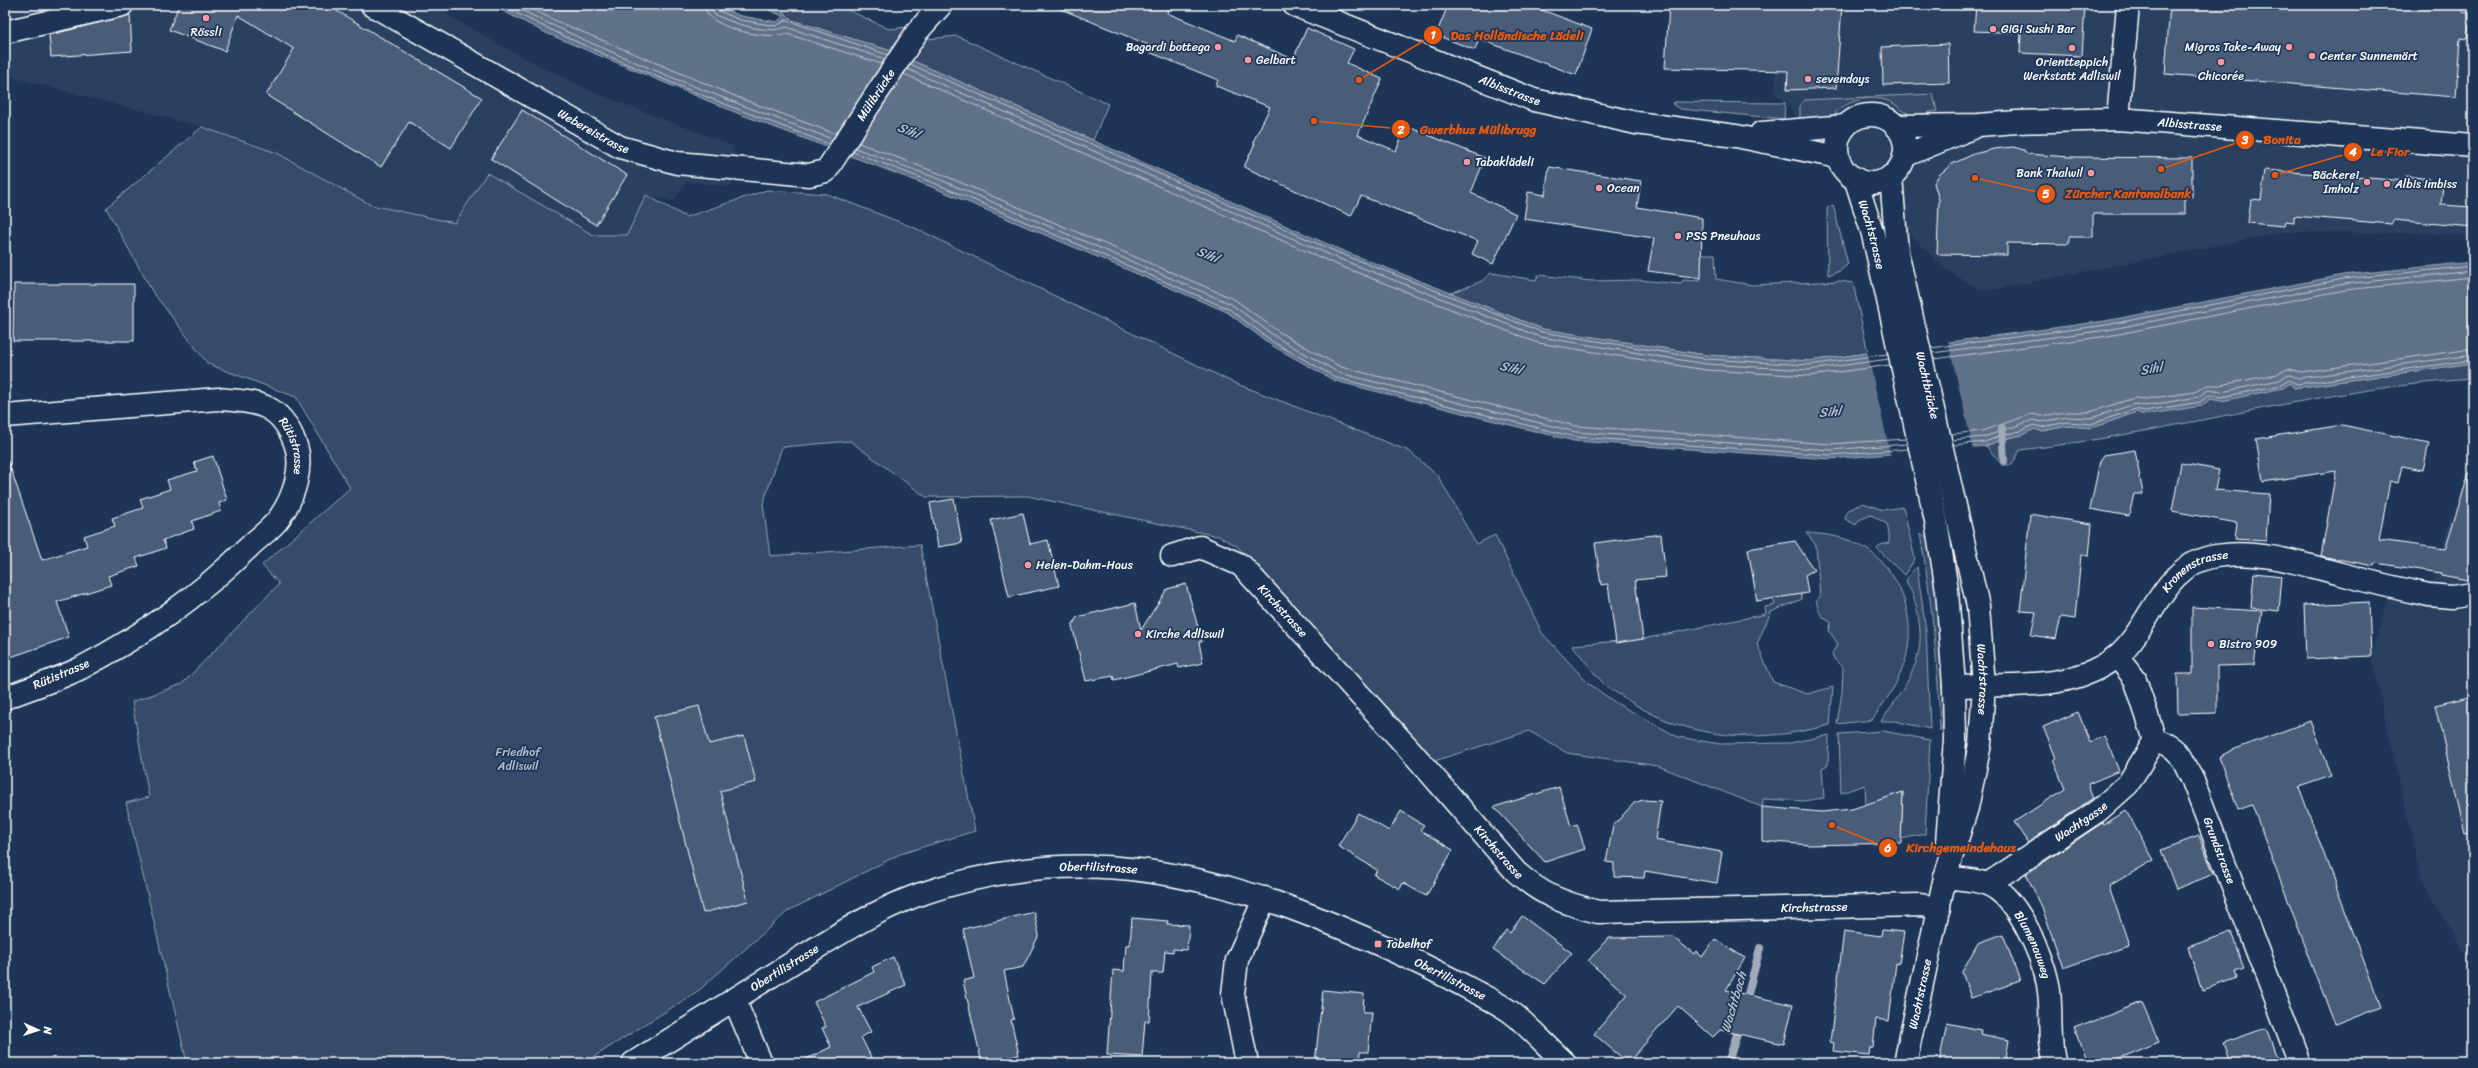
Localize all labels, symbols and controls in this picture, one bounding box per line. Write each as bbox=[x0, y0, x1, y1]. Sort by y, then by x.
marker: Rössli bbox=[201, 13, 211, 23]
place label: GiGi Sushi Bar bbox=[2001, 18, 2076, 40]
place label: Rössli bbox=[190, 21, 222, 43]
callout: Das Holländische Lädeli bbox=[1423, 23, 1592, 48]
text: 1 bbox=[1430, 24, 1436, 46]
text: Das Holländische Lädeli bbox=[1451, 24, 1585, 47]
marker: GiGi Sushi Bar bbox=[1988, 24, 1998, 34]
place label: Bagordi bottega bbox=[1126, 36, 1210, 58]
place label: Migros Take-Away bbox=[2185, 36, 2282, 58]
marker: Bagordi bottega bbox=[1213, 42, 1223, 52]
marker: Migros Take-Away bbox=[2284, 42, 2294, 52]
marker: Orientteppich Werkstatt Adliswil bbox=[2067, 43, 2077, 53]
place label: Center Sunnemärt bbox=[2320, 45, 2418, 67]
place label: Gelbart bbox=[1256, 49, 1296, 71]
place label: Orientteppich Werkstatt Adliswil bbox=[2023, 51, 2121, 87]
marker: Center Sunnemärt bbox=[2307, 51, 2317, 61]
marker: Gelbart bbox=[1243, 55, 1253, 65]
marker: Chicorée bbox=[2216, 57, 2226, 67]
street label: Mülibrücke bbox=[850, 64, 901, 126]
place label: Chicorée bbox=[2198, 65, 2244, 87]
street label: Albisstrasse bbox=[1475, 68, 1543, 112]
place label: sevendays bbox=[1815, 68, 1870, 90]
marker: sevendays bbox=[1803, 74, 1813, 84]
street label: Webereistrasse bbox=[553, 102, 632, 160]
street label: Albisstrasse bbox=[2156, 111, 2223, 138]
water label: Sihl bbox=[894, 116, 927, 147]
callout: Gwerbhus Mülibrugg bbox=[1391, 117, 1544, 142]
text: Gwerbhus Mülibrugg bbox=[1419, 118, 1537, 141]
text: 2 bbox=[1397, 119, 1405, 141]
callout: Bonita bbox=[2235, 127, 2309, 152]
text: Bonita bbox=[2263, 128, 2301, 151]
text: 3 bbox=[2241, 129, 2249, 151]
callout: Le Fior bbox=[2343, 139, 2417, 164]
text: Le Fior bbox=[2371, 140, 2411, 163]
text: 4 bbox=[2348, 141, 2357, 163]
place label: Tabaklädeli bbox=[1475, 151, 1535, 173]
marker: Tabaklädeli bbox=[1462, 157, 1472, 167]
place label: Bank Thalwil bbox=[2016, 162, 2084, 184]
place label: Bäckerei Imholz bbox=[2312, 164, 2360, 200]
marker: Bank Thalwil bbox=[2086, 168, 2096, 178]
place label: Albis Imbiss bbox=[2394, 173, 2458, 195]
place label: Ocean bbox=[1607, 177, 1640, 199]
marker: Bäckerei Imholz bbox=[2362, 177, 2372, 187]
marker: Albis Imbiss bbox=[2382, 179, 2392, 189]
callout: Zürcher Kantonalbank bbox=[2036, 181, 2200, 206]
text: Zürcher Kantonalbank bbox=[2064, 182, 2192, 205]
marker: Ocean bbox=[1594, 183, 1604, 193]
text: 5 bbox=[2042, 183, 2050, 205]
street label: Wachtstrasse bbox=[1852, 197, 1892, 272]
place label: PSS Pneuhaus bbox=[1686, 225, 1760, 247]
marker: PSS Pneuhaus bbox=[1673, 231, 1683, 241]
water label: Sihl bbox=[1193, 240, 1226, 271]
street label: Wachtbrücke bbox=[1909, 349, 1946, 421]
water label: Sihl bbox=[1497, 354, 1528, 382]
water label: Sihl bbox=[2138, 355, 2167, 382]
water label: Sihl bbox=[1818, 399, 1845, 424]
street label: Rütistrasse bbox=[273, 412, 309, 476]
street label: Kronenstrasse bbox=[2155, 544, 2229, 597]
place label: Helen-Dahm-Haus bbox=[1036, 554, 1134, 576]
marker: Helen-Dahm-Haus bbox=[1023, 560, 1033, 570]
street label: Kirchstrasse bbox=[1252, 579, 1313, 643]
place label: Kirche Adliswil bbox=[1146, 623, 1225, 645]
marker: Kirche Adliswil bbox=[1133, 629, 1143, 639]
place label: Bistro 909 bbox=[2219, 633, 2277, 655]
marker: Bistro 909 bbox=[2206, 639, 2216, 649]
street label: Wachtstrasse bbox=[1970, 643, 1995, 716]
street label: Rütistrasse bbox=[29, 652, 93, 696]
park label: Friedhof Adliswil bbox=[496, 741, 542, 777]
street label: Wachtgasse bbox=[2050, 796, 2113, 848]
street label: Grundstrasse bbox=[2197, 814, 2242, 887]
street label: Kirchstrasse bbox=[1469, 820, 1529, 885]
callout: Kirchgemeindehaus bbox=[1878, 835, 2023, 860]
text: Kirchgemeindehaus bbox=[1905, 836, 2016, 859]
text: 6 bbox=[1884, 837, 1892, 859]
street label: Obertilistrasse bbox=[1059, 855, 1139, 881]
street label: Kirchstrasse bbox=[1781, 896, 1848, 919]
street label: Blumenauweg bbox=[2008, 906, 2057, 981]
place label: Tobelhof bbox=[1386, 933, 1433, 955]
street label: Obertilistrasse bbox=[745, 938, 823, 998]
marker: Tobelhof bbox=[1373, 939, 1383, 949]
street label: Obertilistrasse bbox=[1410, 951, 1490, 1006]
street label: Wachtstrasse bbox=[1902, 957, 1938, 1031]
water label: Wachtbach bbox=[1714, 968, 1753, 1035]
north arrow bbox=[18, 1010, 58, 1050]
text: N bbox=[38, 1025, 57, 1035]

